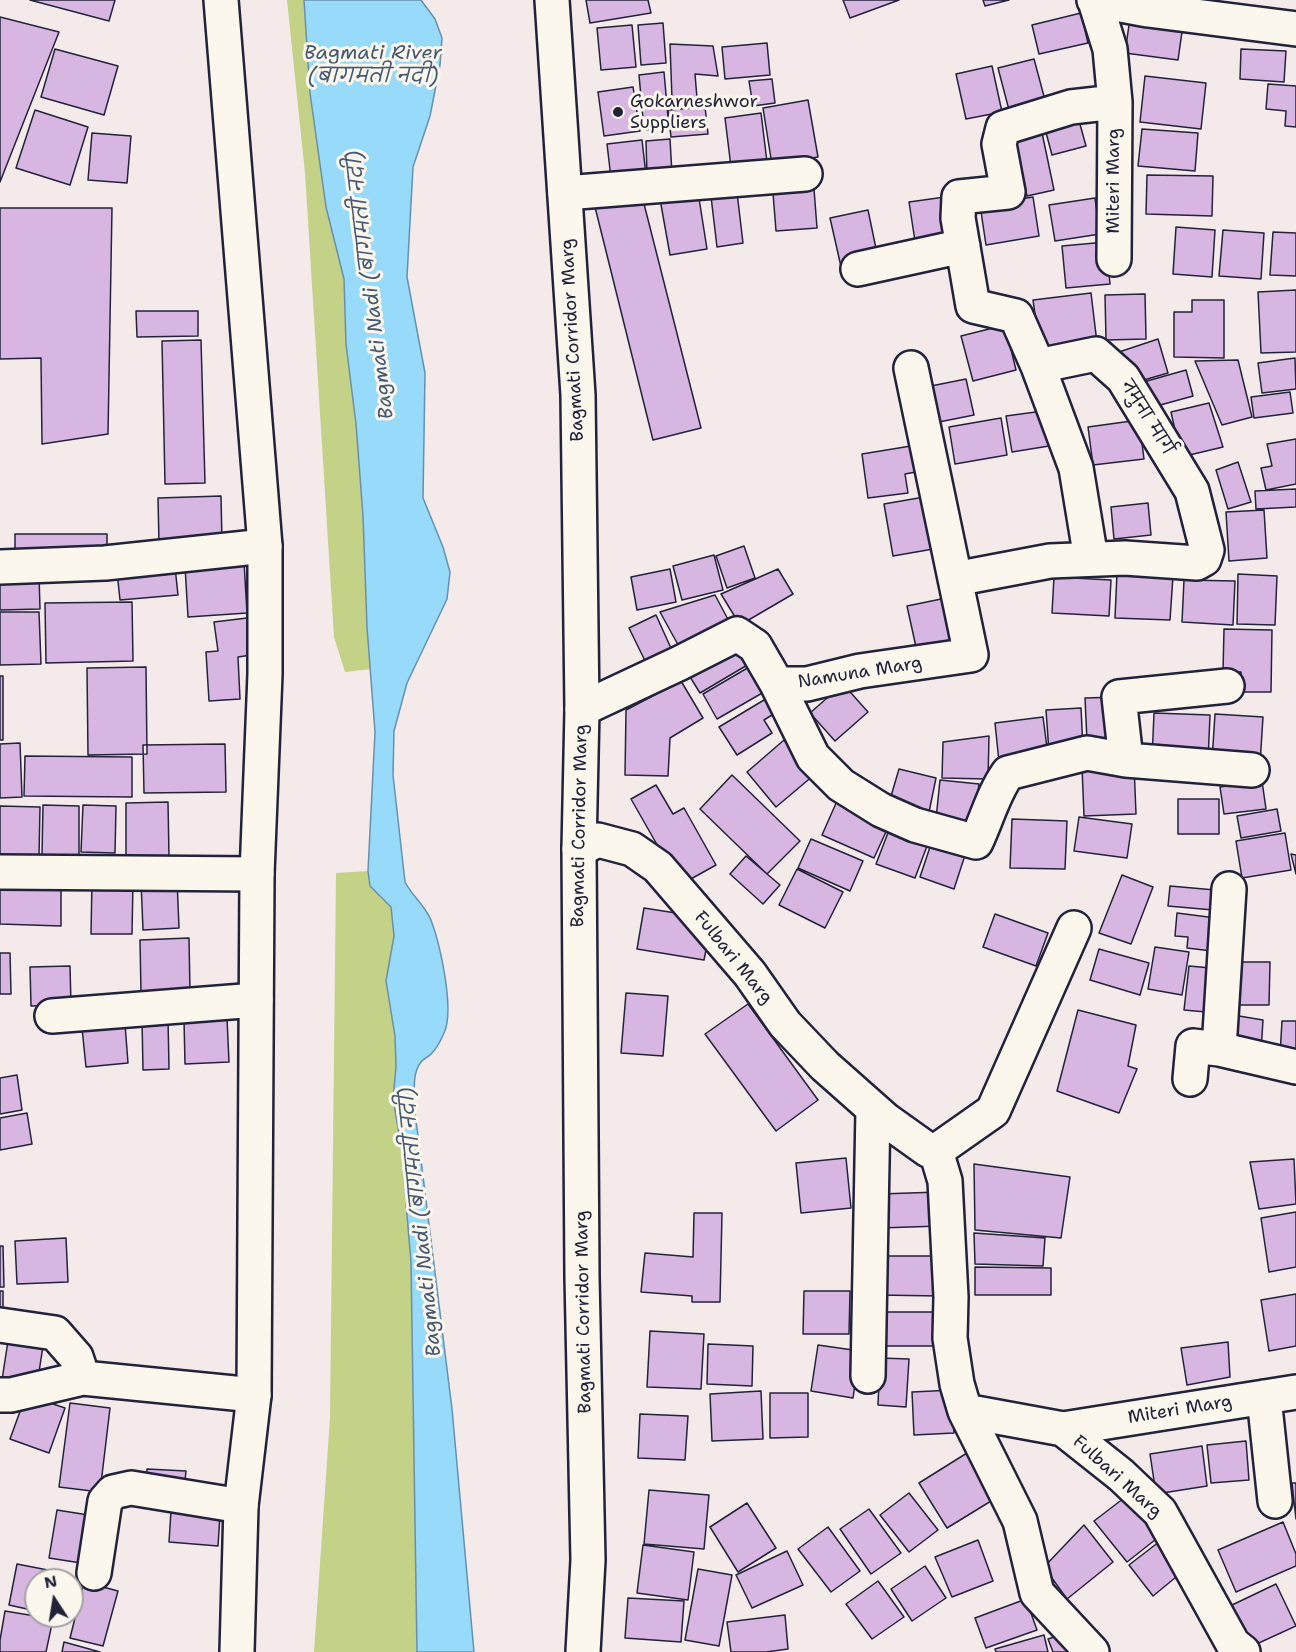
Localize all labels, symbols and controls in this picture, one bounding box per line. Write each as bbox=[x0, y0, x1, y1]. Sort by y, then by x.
water label: Bagmati River (बागमती नदी) bbox=[304, 42, 442, 89]
place label: Gokarneshwor Suppliers bbox=[630, 91, 758, 134]
marker: Gokarneshwor Suppliers bbox=[611, 105, 625, 119]
street label: Miteri Marg bbox=[1103, 128, 1125, 234]
water label: Bagmati Nadi (बागमती नदी) bbox=[343, 149, 399, 421]
street label: Bagmati Corridor Marg bbox=[557, 238, 589, 442]
street label: नमुना मार्ग bbox=[1116, 377, 1178, 459]
street label: Namuna Marg bbox=[796, 653, 924, 693]
street label: Bagmati Corridor Marg bbox=[567, 724, 593, 928]
street label: Fulbari Marg bbox=[689, 907, 777, 1009]
water label: Bagmati Nadi (बागमती नदी) bbox=[395, 1086, 447, 1358]
street label: Bagmati Corridor Marg bbox=[571, 1210, 597, 1414]
street label: Miteri Marg bbox=[1126, 1391, 1234, 1429]
street label: Fulbari Marg bbox=[1068, 1431, 1166, 1523]
north arrow bbox=[24, 1568, 84, 1628]
text: N bbox=[42, 1570, 59, 1593]

